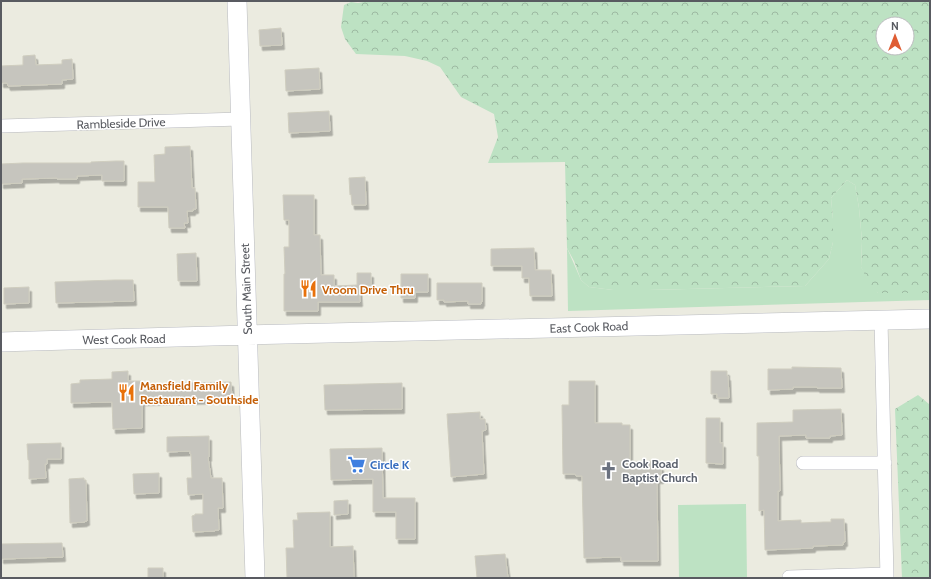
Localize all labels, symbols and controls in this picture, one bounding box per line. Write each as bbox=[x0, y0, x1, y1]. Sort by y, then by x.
north arrow bbox=[875, 16, 915, 56]
text: N bbox=[891, 19, 899, 33]
street label: Rambleside Drive bbox=[76, 114, 166, 132]
street label: South Main Street bbox=[237, 243, 255, 335]
restaurant icon: Vroom Drive Thru bbox=[299, 279, 319, 299]
place label: Vroom Drive Thru bbox=[322, 282, 414, 297]
street label: East Cook Road bbox=[549, 318, 629, 336]
street label: West Cook Road bbox=[82, 331, 166, 347]
place label: Mansfield Family Restaurant - Southside bbox=[140, 378, 258, 407]
restaurant icon: Mansfield Family Restaurant - Southside bbox=[117, 382, 137, 402]
supermarket icon: Circle K bbox=[347, 454, 367, 474]
place label: Cook Road Baptist Church bbox=[622, 456, 698, 485]
place label: Circle K bbox=[370, 457, 410, 472]
church icon: Cook Road Baptist Church bbox=[599, 460, 619, 480]

